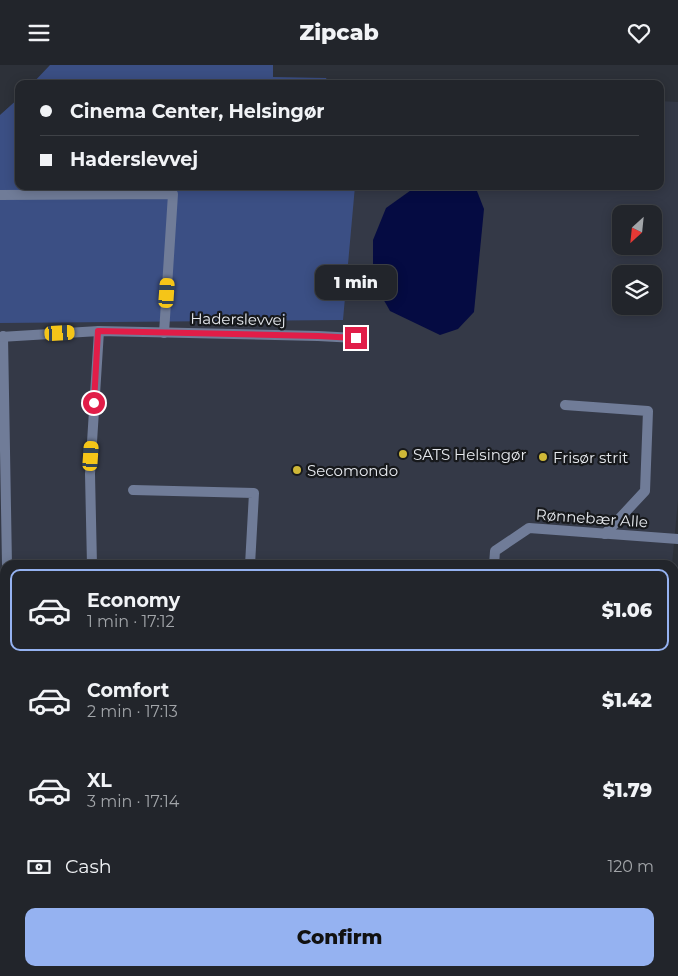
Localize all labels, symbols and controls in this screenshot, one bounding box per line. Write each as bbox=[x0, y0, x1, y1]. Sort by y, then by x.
icon: menu bbox=[25, 19, 53, 47]
text: Zipcab bbox=[299, 19, 379, 46]
icon: heart bbox=[625, 19, 653, 47]
text: Cinema Center, Helsingør bbox=[70, 100, 325, 123]
text: Haderslevvej bbox=[70, 148, 198, 171]
north arrow bbox=[612, 205, 662, 255]
map controls bbox=[612, 205, 662, 315]
callout: 1 min bbox=[315, 265, 397, 301]
button: layers bbox=[612, 265, 662, 315]
text: 1 min bbox=[334, 273, 378, 292]
car bbox=[158, 278, 175, 308]
street label: Haderslevvej bbox=[190, 309, 286, 329]
car bbox=[44, 325, 75, 341]
route end bbox=[345, 327, 367, 349]
route start bbox=[83, 392, 105, 414]
car bbox=[82, 441, 99, 471]
place label: SATS Helsingør bbox=[413, 445, 527, 464]
marker: SATS Helsingør bbox=[397, 448, 409, 460]
place label: Frisør strit bbox=[553, 448, 628, 467]
marker: Frisør strit bbox=[537, 451, 549, 463]
place label: Secomondo bbox=[307, 461, 398, 480]
marker: Secomondo bbox=[291, 464, 303, 476]
street label: Rønnebær Alle bbox=[535, 505, 649, 531]
icon: car bbox=[27, 588, 72, 633]
text: Economy bbox=[87, 589, 180, 612]
text: $1.06 bbox=[602, 599, 652, 622]
text: 1 min · 17:12 bbox=[87, 612, 175, 631]
icon: car bbox=[27, 678, 72, 723]
text: Comfort bbox=[87, 679, 169, 702]
text: $1.42 bbox=[602, 689, 652, 712]
text: 2 min · 17:13 bbox=[87, 702, 178, 721]
icon: car bbox=[27, 768, 72, 813]
text: XL bbox=[87, 769, 112, 792]
text: $1.79 bbox=[603, 779, 652, 802]
text: 3 min · 17:14 bbox=[87, 792, 179, 811]
icon: cash bbox=[25, 853, 53, 881]
text: Cash bbox=[65, 855, 112, 878]
text: 120 m bbox=[607, 857, 654, 876]
button: Confirm bbox=[25, 908, 654, 966]

